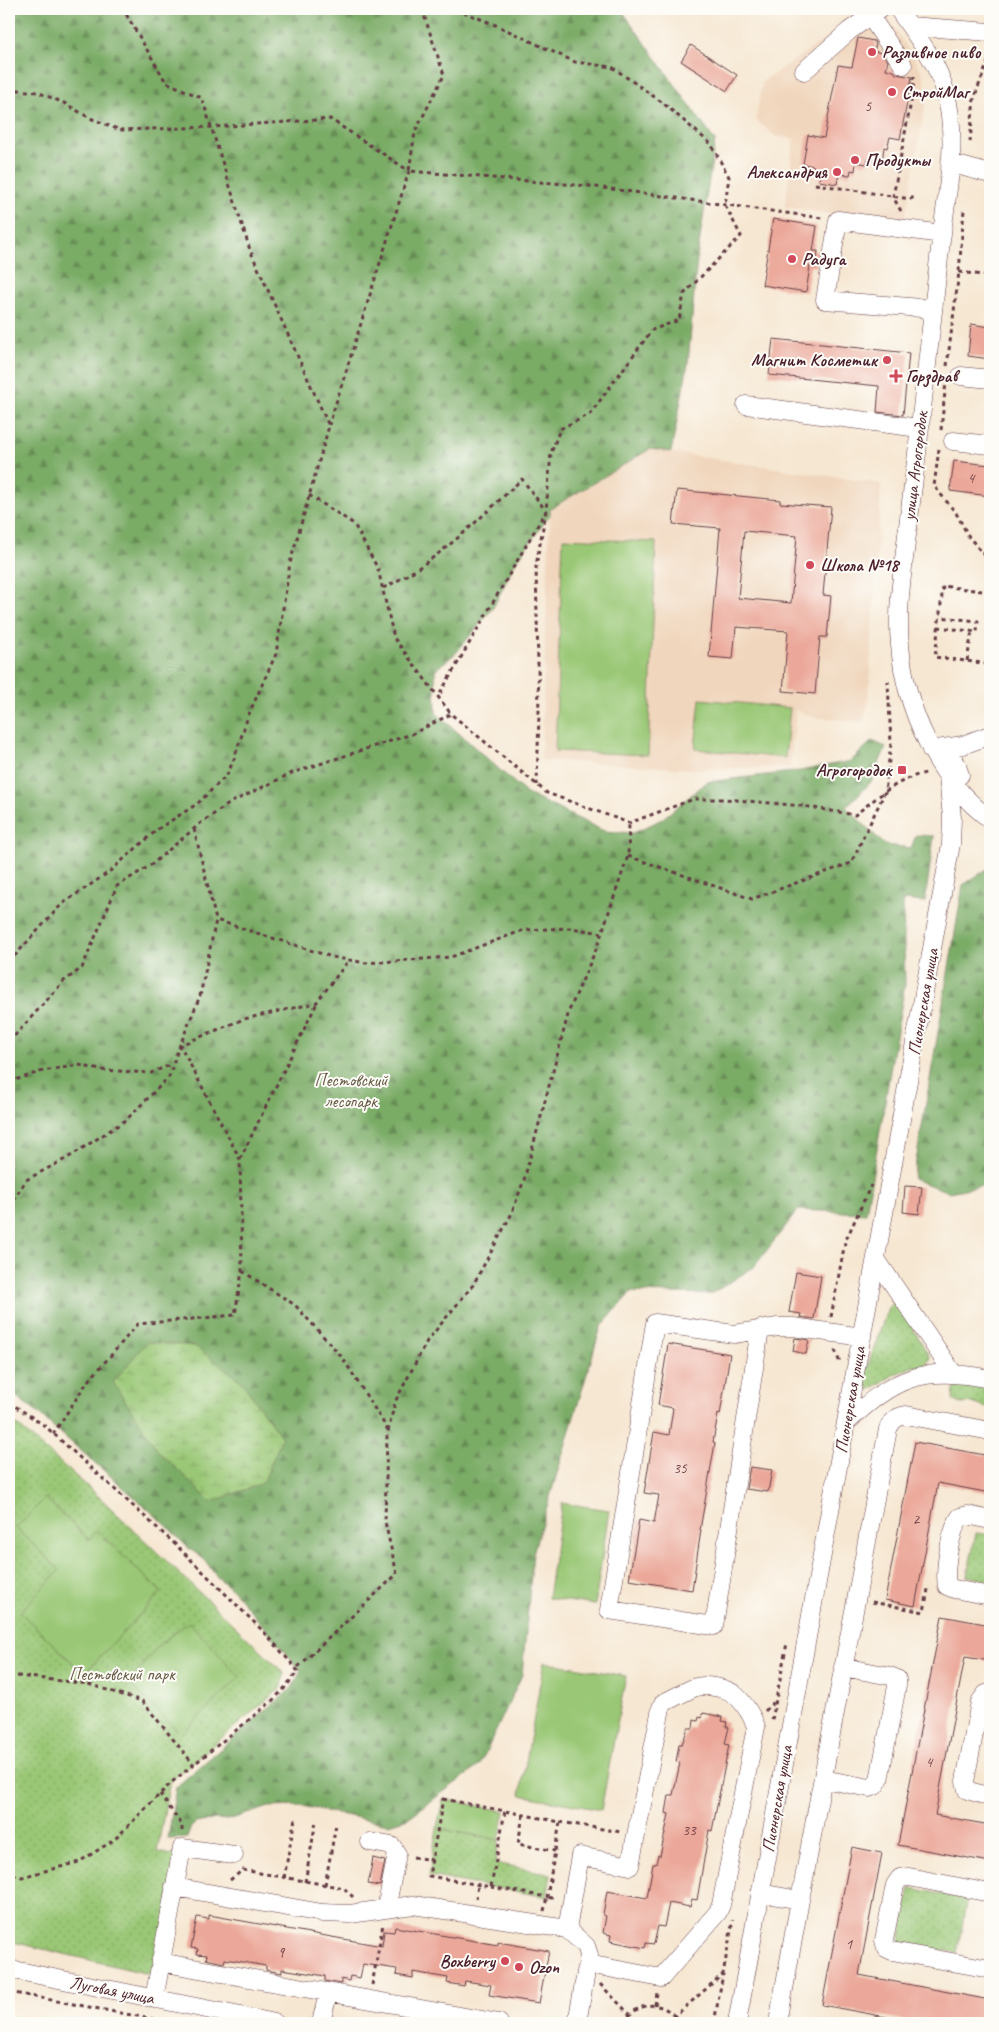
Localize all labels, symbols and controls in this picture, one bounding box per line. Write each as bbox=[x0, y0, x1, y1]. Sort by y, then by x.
place label: Разливное пиво bbox=[882, 41, 981, 64]
marker: Разливное пиво bbox=[866, 46, 878, 58]
place label: СтройМаг bbox=[902, 81, 971, 103]
marker: СтройМаг bbox=[886, 86, 898, 98]
house number: 5 bbox=[865, 97, 873, 116]
place label: Продукты bbox=[865, 149, 932, 171]
marker: Продукты bbox=[849, 154, 861, 166]
place label: Александрия bbox=[747, 161, 828, 183]
marker: Александрия bbox=[831, 166, 843, 178]
place label: Радуга bbox=[802, 248, 848, 270]
marker: Радуга bbox=[786, 253, 798, 265]
place label: Магнит Косметик bbox=[751, 349, 879, 371]
marker: Магнит Косметик bbox=[881, 354, 893, 366]
place label: Горздрав bbox=[906, 365, 960, 388]
marker: Горздрав bbox=[890, 370, 902, 382]
street label: улица Агрогородок bbox=[897, 409, 933, 523]
house number: 4 bbox=[968, 469, 976, 488]
place label: Школа №18 bbox=[820, 554, 900, 576]
marker: Школа №18 bbox=[804, 559, 816, 571]
place label: Агрогородок bbox=[816, 759, 893, 781]
marker: Агрогородок bbox=[896, 764, 908, 776]
street label: Пионерская улица bbox=[903, 945, 943, 1057]
park label: Пестовский лесопарк bbox=[315, 1069, 389, 1112]
street label: Пионерская улица bbox=[830, 1343, 870, 1455]
house number: 35 bbox=[673, 1459, 688, 1478]
house number: 2 bbox=[913, 1510, 921, 1529]
park label: Пестовский парк bbox=[69, 1663, 176, 1685]
street label: Пионерская улица bbox=[757, 1742, 797, 1854]
house number: 4 bbox=[926, 1753, 934, 1772]
house number: 33 bbox=[682, 1821, 697, 1840]
house number: 1 bbox=[846, 1935, 854, 1954]
house number: 9 bbox=[278, 1943, 286, 1962]
place label: Boxberry bbox=[440, 1950, 497, 1972]
marker: Boxberry bbox=[499, 1955, 511, 1967]
place label: Ozon bbox=[529, 1956, 560, 1978]
marker: Ozon bbox=[513, 1961, 525, 1973]
street label: Луговая улица bbox=[68, 1971, 157, 2009]

